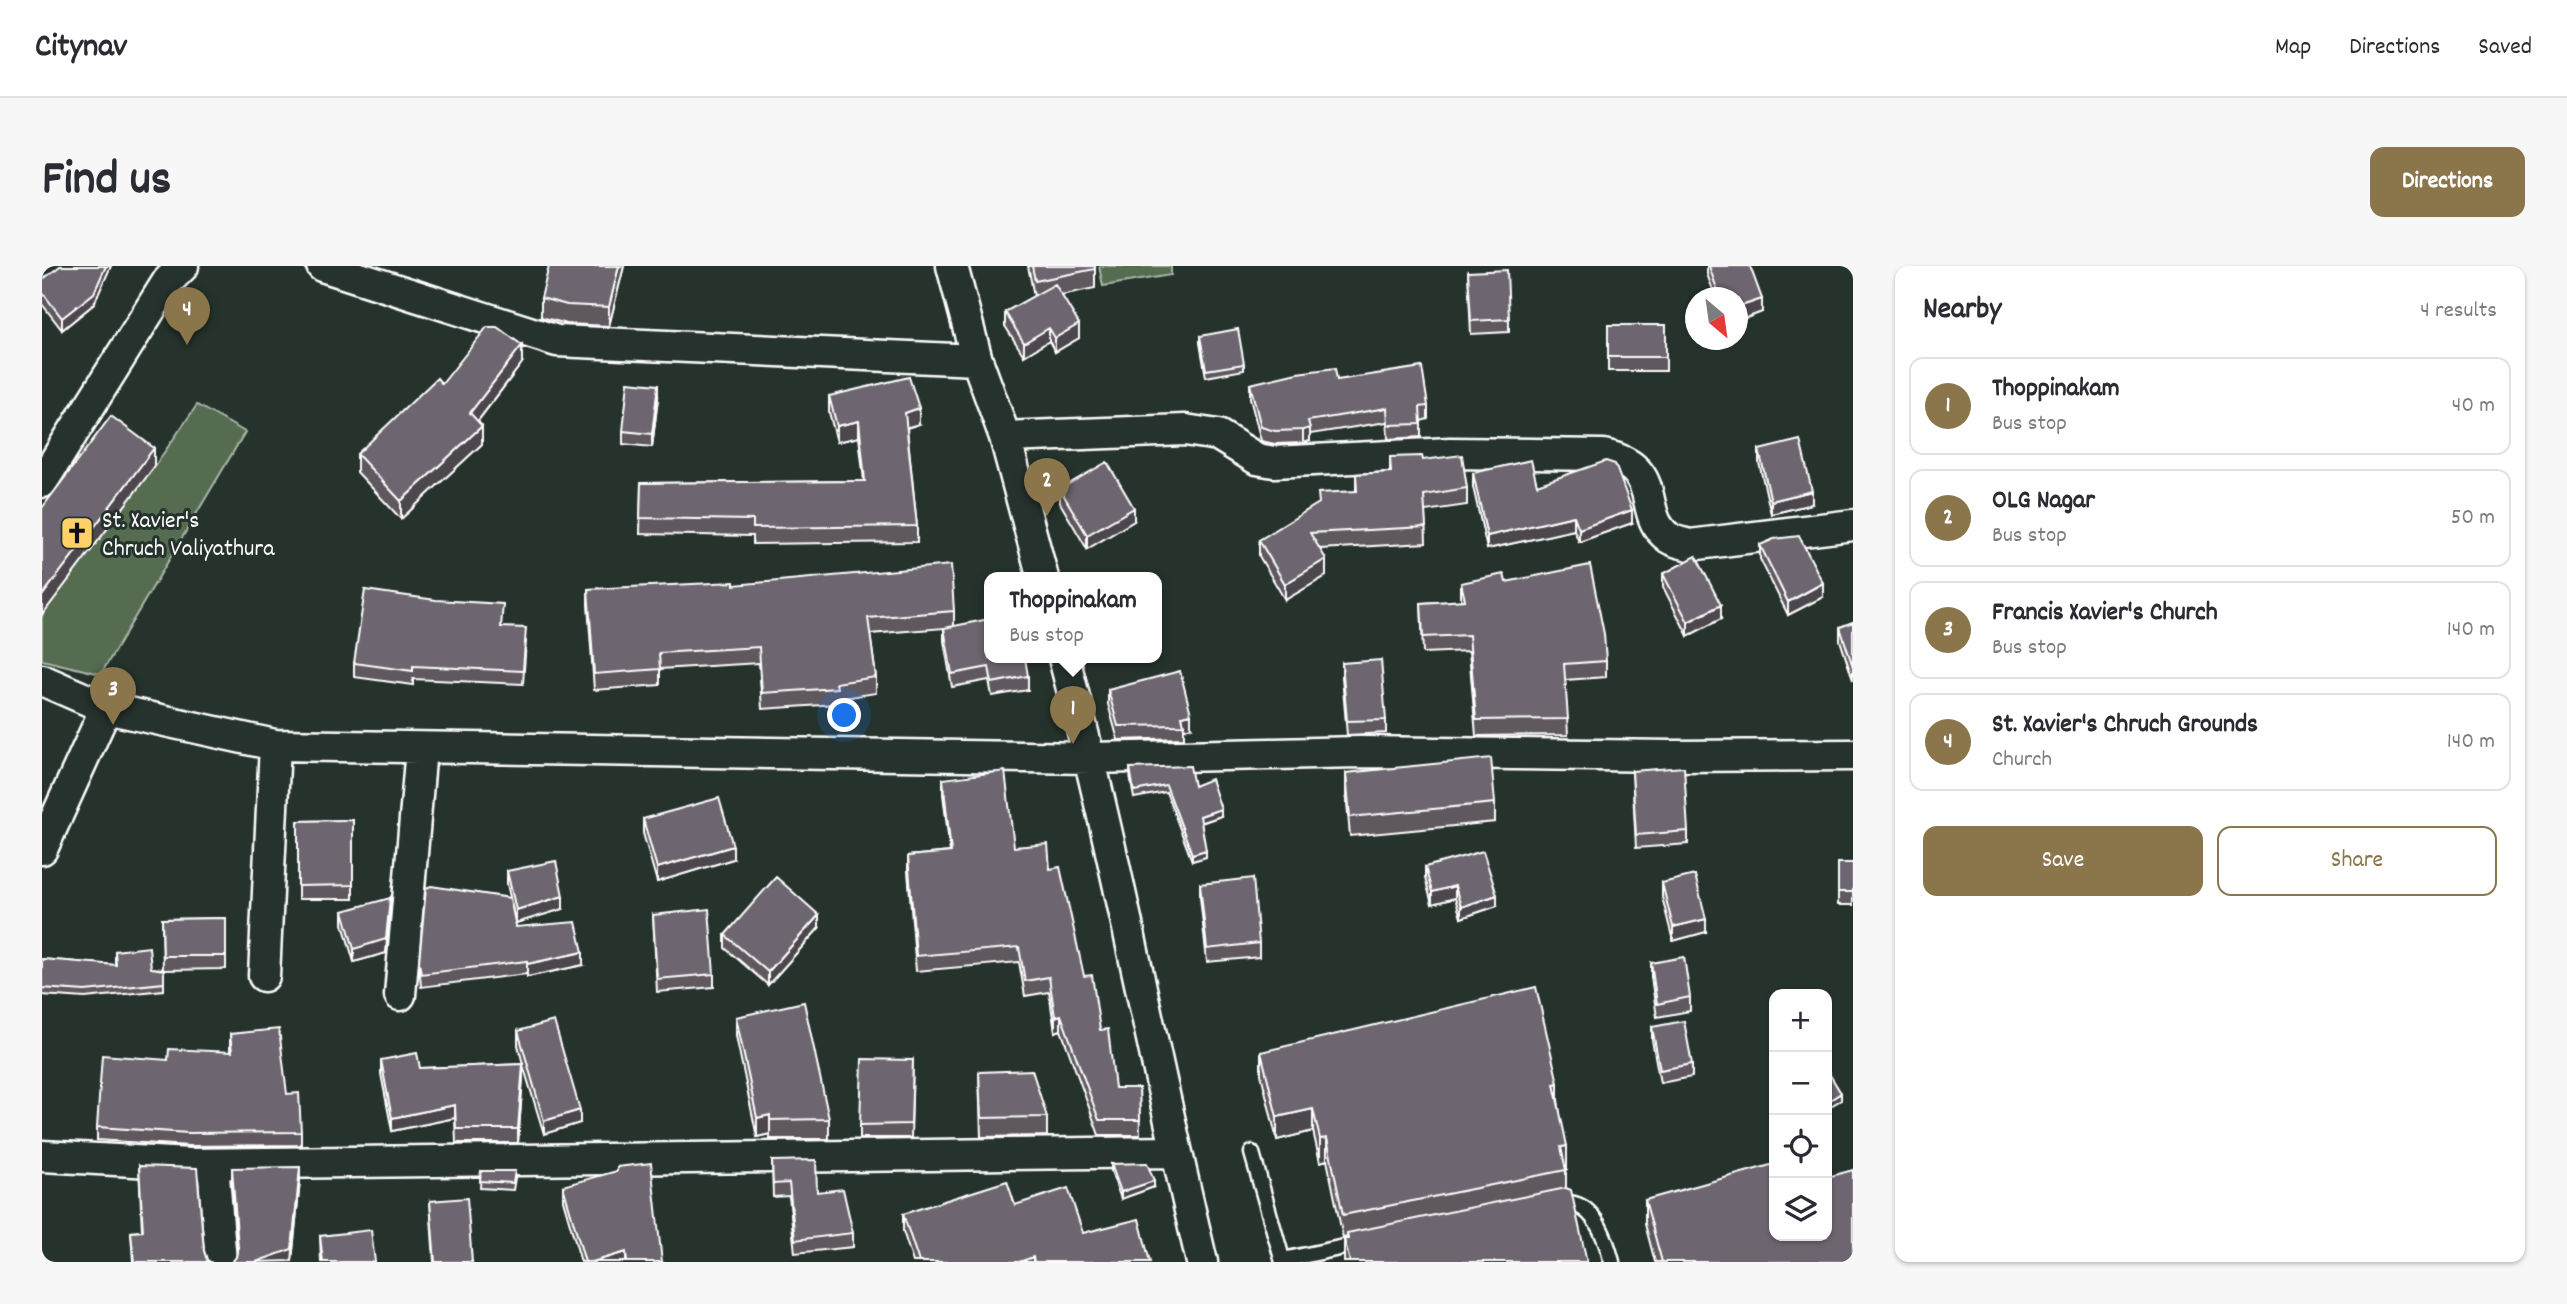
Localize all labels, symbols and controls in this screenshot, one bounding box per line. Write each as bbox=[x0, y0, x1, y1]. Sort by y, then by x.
text: Citynav bbox=[35, 25, 127, 72]
text: Map bbox=[2275, 31, 2311, 65]
text: Directions bbox=[2349, 31, 2440, 65]
text: Saved bbox=[2478, 31, 2532, 65]
text: Find us bbox=[42, 147, 171, 217]
button: Directions bbox=[2370, 147, 2525, 217]
pin: 4 bbox=[164, 287, 210, 345]
north arrow bbox=[1685, 287, 1748, 350]
text: Nearby bbox=[1923, 290, 2001, 333]
text: 4 results bbox=[2420, 295, 2497, 328]
text: Thoppinakam bbox=[1992, 371, 2120, 408]
text: 1 bbox=[1945, 390, 1951, 423]
text: 40 m bbox=[2452, 390, 2495, 423]
text: Bus stop bbox=[1992, 408, 2067, 441]
pin: 2 bbox=[1024, 458, 1070, 516]
text: OLG Nagar bbox=[1992, 483, 2095, 520]
text: 2 bbox=[1943, 502, 1953, 535]
text: 50 m bbox=[2451, 502, 2495, 535]
place label: St. Xavier's Chruch Valiyathura bbox=[102, 505, 275, 567]
church icon: St. Xavier's Chruch Valiyathura bbox=[58, 514, 96, 552]
text: Bus stop bbox=[1992, 520, 2067, 553]
popup bbox=[984, 572, 1162, 663]
text: Thoppinakam bbox=[1009, 583, 1137, 620]
text: Francis Xavier's Church bbox=[1992, 595, 2218, 632]
text: 3 bbox=[1943, 614, 1953, 647]
text: 140 m bbox=[2447, 614, 2495, 647]
text: Bus stop bbox=[1009, 620, 1084, 653]
text: Bus stop bbox=[1992, 632, 2067, 665]
pin: 3 bbox=[90, 667, 136, 725]
pin: 1 bbox=[1050, 686, 1096, 744]
your location bbox=[827, 698, 861, 732]
text: St. Xavier's Chruch Grounds bbox=[1992, 707, 2258, 744]
text: 4 bbox=[1943, 726, 1953, 759]
text: 140 m bbox=[2447, 726, 2495, 759]
text: Church bbox=[1992, 744, 2052, 777]
button: Save bbox=[1923, 826, 2203, 896]
button: Share bbox=[2217, 826, 2497, 896]
map controls bbox=[1769, 989, 1832, 1241]
button: + bbox=[1769, 989, 1832, 1052]
button: − bbox=[1769, 1052, 1832, 1115]
button: locate bbox=[1769, 1115, 1832, 1178]
button: layers bbox=[1769, 1178, 1832, 1241]

